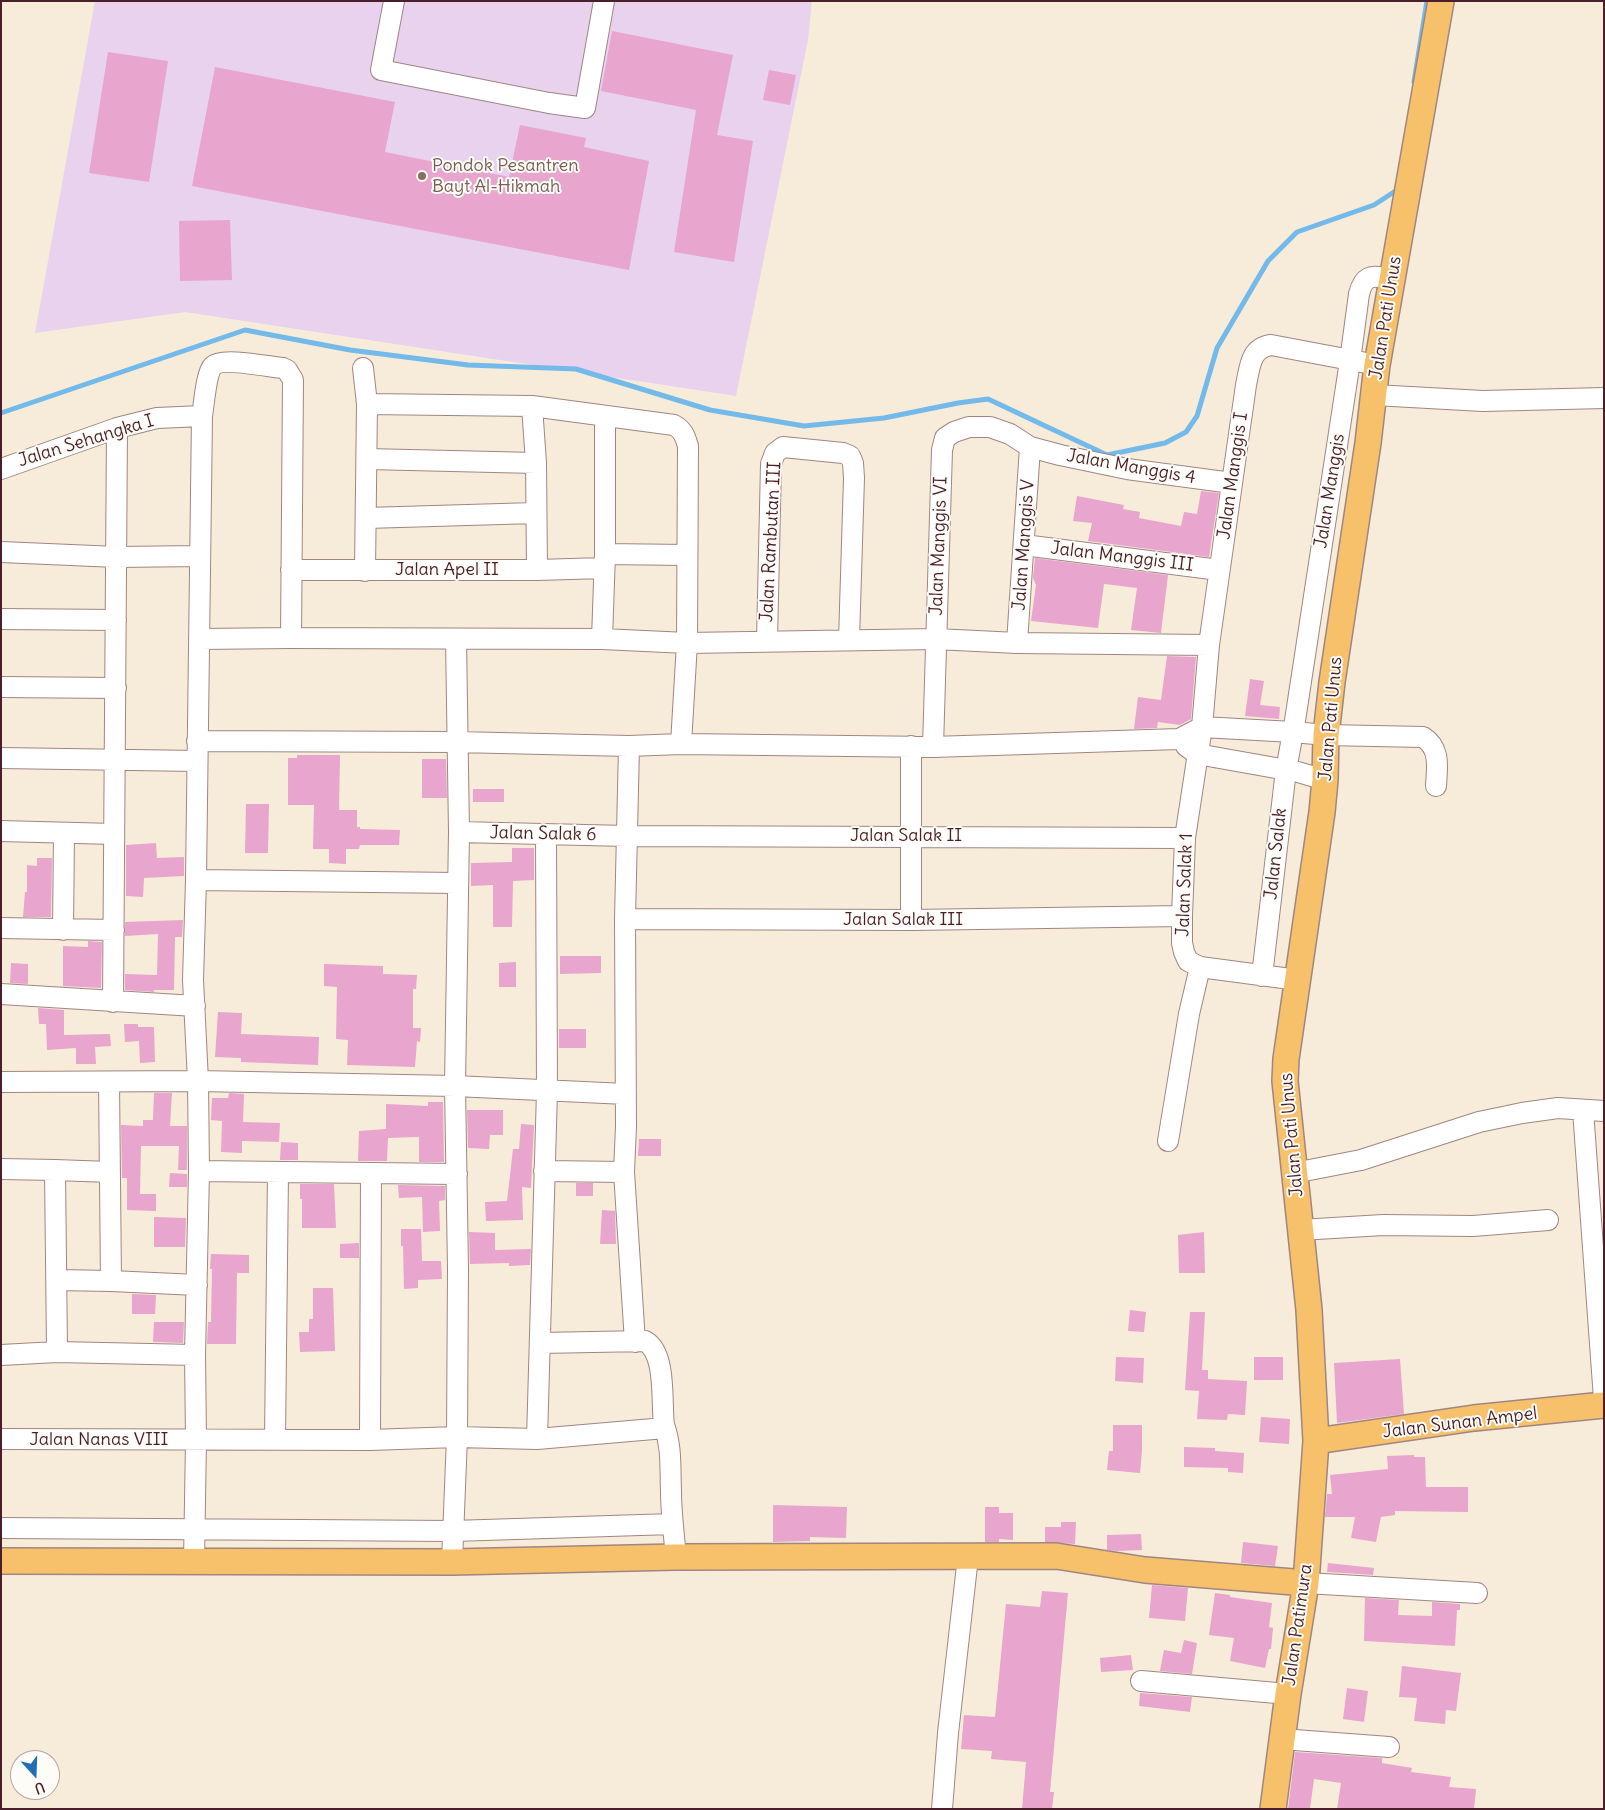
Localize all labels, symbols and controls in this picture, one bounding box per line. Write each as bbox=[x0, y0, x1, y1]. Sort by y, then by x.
place label: Pondok Pesantren Bayt Al-Hikmah bbox=[432, 155, 579, 198]
marker: Pondok Pesantren Bayt Al-Hikmah bbox=[416, 170, 428, 182]
street label: Jalan Pati Unus bbox=[1366, 255, 1406, 381]
street label: Jalan Sehangka I bbox=[16, 410, 156, 472]
street label: Jalan Manggis I bbox=[1213, 411, 1253, 541]
street label: Jalan Manggis bbox=[1310, 432, 1350, 550]
street label: Jalan Manggis 4 bbox=[1065, 445, 1197, 489]
street label: Jalan Rambutan III bbox=[756, 461, 786, 623]
street label: Jalan Manggis VI bbox=[926, 476, 952, 616]
street label: Jalan Manggis V bbox=[1009, 479, 1039, 611]
street label: Jalan Manggis III bbox=[1049, 538, 1195, 576]
street label: Jalan Apel II bbox=[395, 559, 499, 581]
street label: Jalan Pati Unus bbox=[1315, 656, 1347, 782]
street label: Jalan Salak bbox=[1260, 807, 1292, 901]
street label: Jalan Salak 6 bbox=[489, 822, 597, 846]
street label: Jalan Salak II bbox=[850, 825, 962, 847]
street label: Jalan Salak 1 bbox=[1172, 833, 1198, 937]
street label: Jalan Salak III bbox=[843, 909, 963, 931]
street label: Jalan Pati Unus bbox=[1276, 1072, 1308, 1198]
street label: Jalan Sunan Ampel bbox=[1381, 1403, 1539, 1443]
street label: Jalan Nanas VIII bbox=[30, 1429, 168, 1451]
street label: Jalan Patimura bbox=[1279, 1563, 1317, 1687]
north arrow bbox=[10, 1750, 60, 1800]
text: U bbox=[32, 1778, 47, 1798]

